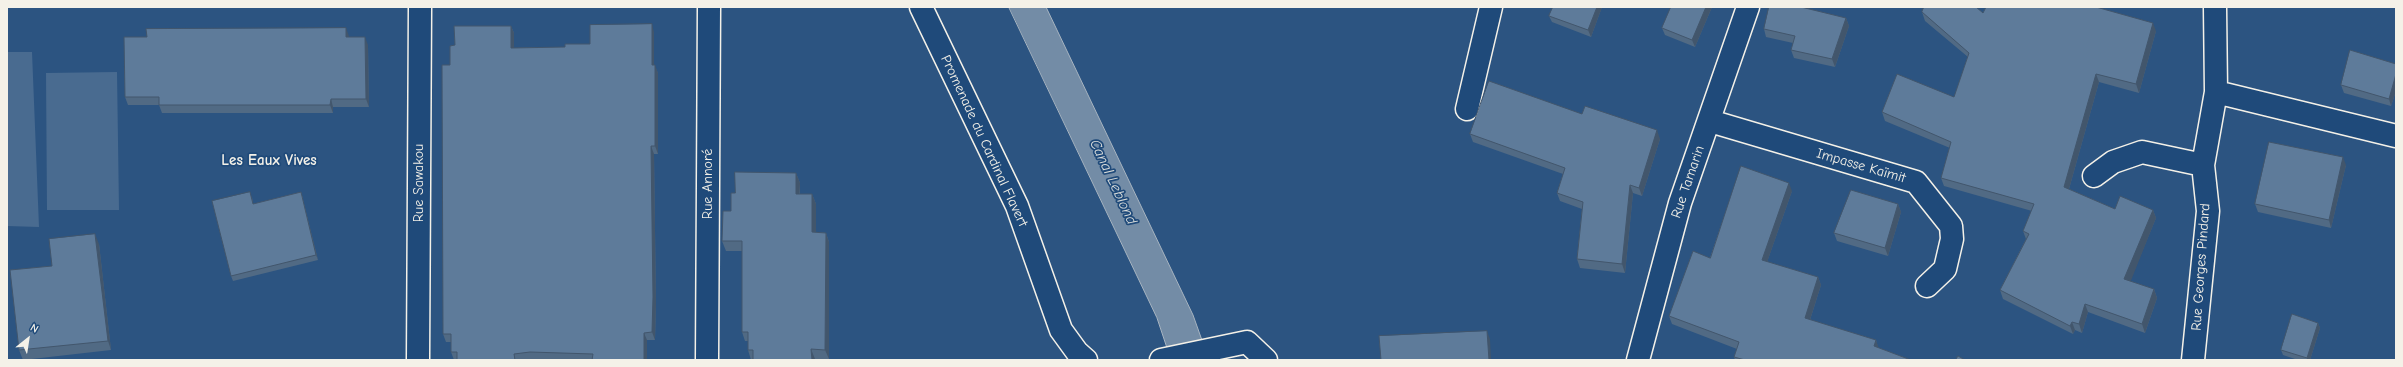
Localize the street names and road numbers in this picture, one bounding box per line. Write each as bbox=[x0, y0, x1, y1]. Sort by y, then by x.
street label: Promenade du Cardinal Flavert bbox=[937, 53, 1031, 229]
street label: Rue Tamarin bbox=[1668, 143, 1708, 221]
street label: Rue Sawakou bbox=[411, 144, 427, 222]
street label: Impasse Kaïmit bbox=[1814, 145, 1908, 187]
street label: Rue Annoré bbox=[700, 149, 716, 219]
street label: Rue Georges Pindard bbox=[2188, 203, 2214, 331]

